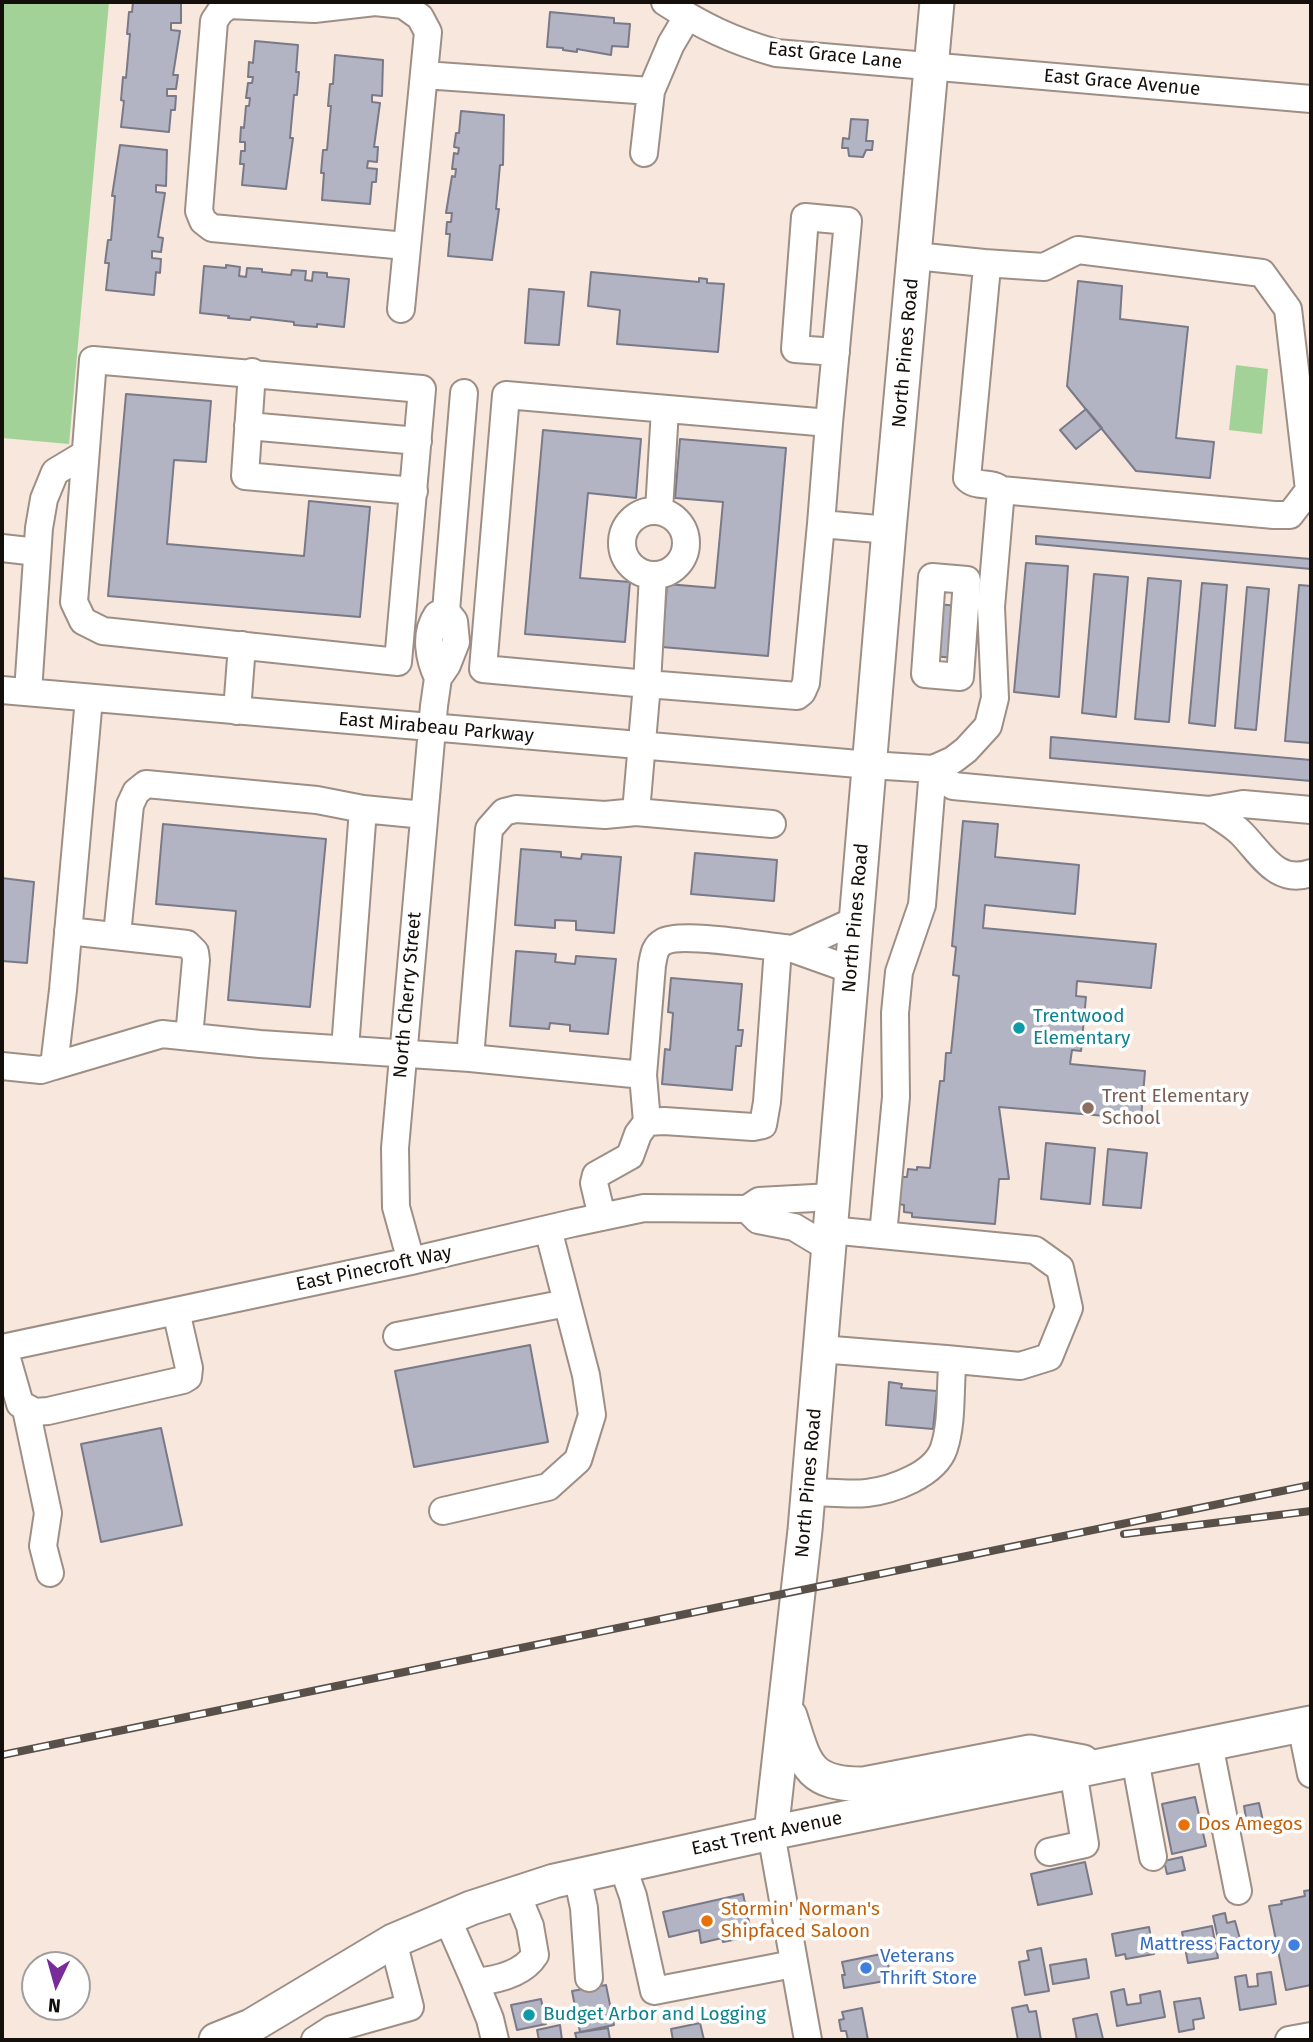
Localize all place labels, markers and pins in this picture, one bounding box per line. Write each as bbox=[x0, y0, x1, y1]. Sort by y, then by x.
place label: Trentwood Elementary bbox=[1033, 1006, 1130, 1050]
marker: Trentwood Elementary bbox=[1011, 1020, 1027, 1036]
place label: Trent Elementary School bbox=[1102, 1086, 1249, 1130]
marker: Trent Elementary School bbox=[1080, 1100, 1096, 1116]
place label: Dos Amegos bbox=[1198, 1814, 1302, 1836]
marker: Dos Amegos bbox=[1176, 1817, 1192, 1833]
place label: Stormin' Norman's Shipfaced Saloon bbox=[721, 1899, 880, 1943]
marker: Stormin' Norman's Shipfaced Saloon bbox=[699, 1913, 715, 1929]
place label: Mattress Factory bbox=[1139, 1934, 1280, 1956]
marker: Mattress Factory bbox=[1286, 1937, 1302, 1953]
place label: Veterans Thrift Store bbox=[880, 1946, 977, 1990]
marker: Veterans Thrift Store bbox=[858, 1960, 874, 1976]
place label: Budget Arbor and Logging bbox=[543, 2004, 766, 2026]
marker: Budget Arbor and Logging bbox=[521, 2007, 537, 2023]

